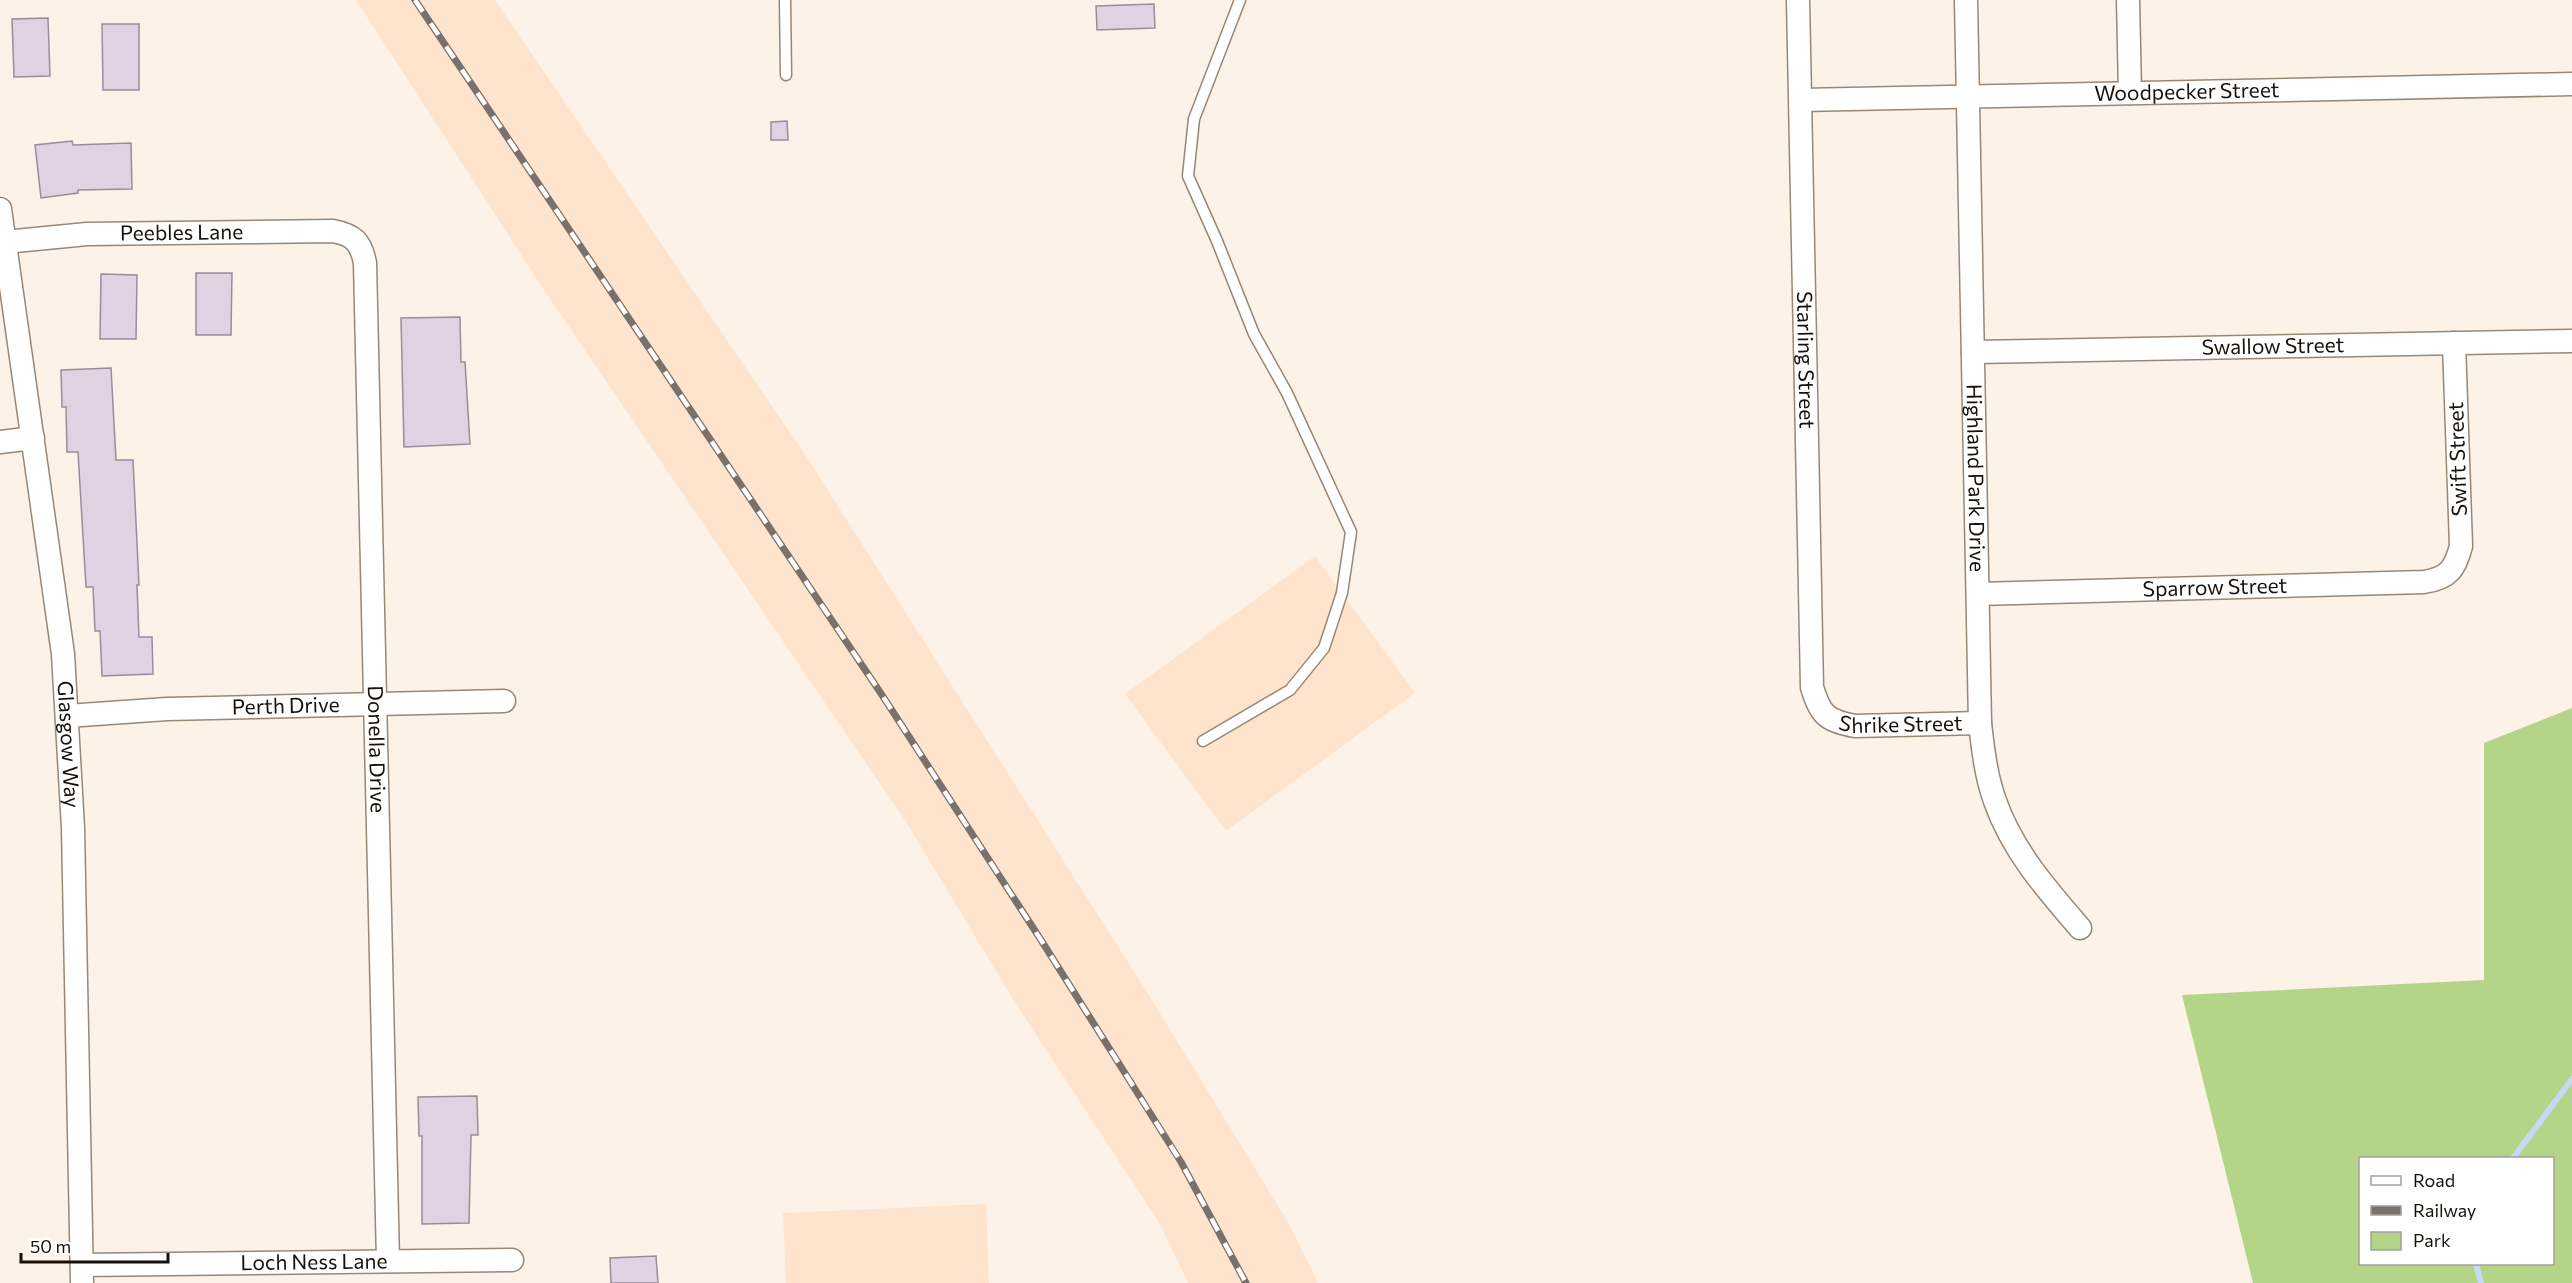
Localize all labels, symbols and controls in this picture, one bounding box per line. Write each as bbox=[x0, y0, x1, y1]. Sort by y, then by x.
street label: Woodpecker Street bbox=[2094, 76, 2280, 105]
street label: Peebles Lane bbox=[120, 218, 244, 245]
street label: Starling Street bbox=[1793, 291, 1821, 429]
street label: Swallow Street bbox=[2201, 331, 2344, 359]
street label: Highland Park Drive bbox=[1962, 384, 1991, 572]
street label: Swift Street bbox=[2442, 401, 2471, 517]
street label: Sparrow Street bbox=[2142, 572, 2287, 601]
street label: Glasgow Way bbox=[54, 680, 86, 809]
street label: Donella Drive bbox=[364, 685, 392, 813]
street label: Perth Drive bbox=[232, 691, 340, 718]
street label: Shrike Street bbox=[1837, 709, 1963, 737]
legend bbox=[2359, 1157, 2554, 1265]
text: Road bbox=[2413, 1169, 2455, 1191]
text: Railway bbox=[2413, 1199, 2476, 1221]
scale bar bbox=[21, 1226, 168, 1264]
text: Park bbox=[2413, 1229, 2451, 1251]
text: 50 m bbox=[30, 1235, 71, 1257]
street label: Loch Ness Lane bbox=[240, 1247, 388, 1274]

